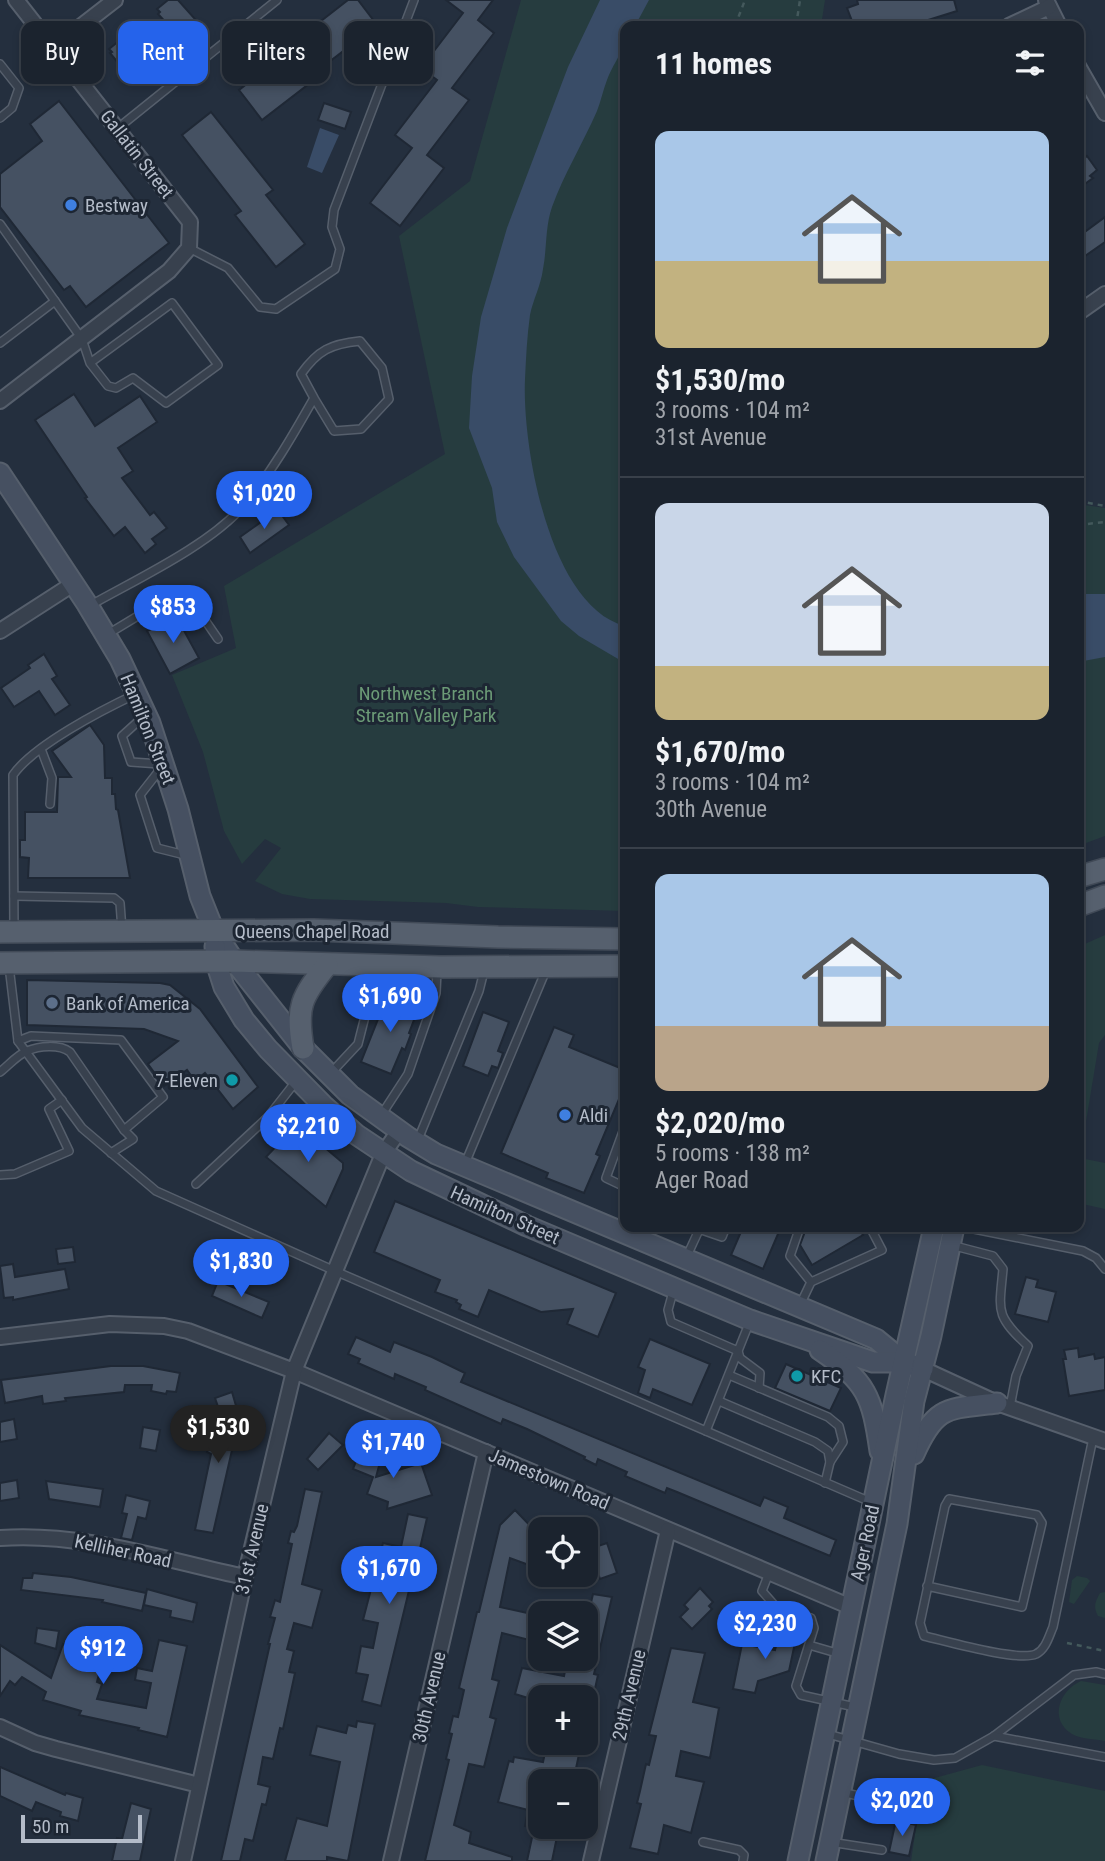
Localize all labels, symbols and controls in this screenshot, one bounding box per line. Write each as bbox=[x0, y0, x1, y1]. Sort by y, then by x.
chip: Buy bbox=[21, 21, 104, 84]
chip: Rent bbox=[118, 21, 208, 84]
chip: Filters bbox=[222, 21, 330, 84]
chip: New bbox=[344, 21, 433, 84]
icon: filters bbox=[1011, 44, 1049, 82]
text: 11 homes bbox=[655, 46, 772, 81]
street label: Gallatin Street bbox=[95, 105, 179, 203]
icon: home bbox=[789, 176, 915, 302]
place label: Bestway bbox=[85, 194, 148, 217]
marker: Bestway bbox=[63, 197, 79, 213]
text: $1,530/mo bbox=[655, 362, 785, 397]
text: 3 rooms · 104 m² bbox=[655, 397, 810, 424]
text: 31st Avenue bbox=[655, 424, 767, 451]
pin: $1,020 bbox=[207, 472, 321, 531]
text: $1,020 bbox=[232, 480, 296, 507]
icon: home bbox=[789, 548, 915, 674]
pin: $853 bbox=[132, 586, 214, 645]
text: $853 bbox=[150, 594, 196, 621]
street label: Hamilton Street bbox=[115, 670, 181, 788]
park label: Northwest Branch Stream Valley Park bbox=[356, 682, 497, 727]
text: $1,670/mo bbox=[655, 734, 785, 769]
text: 3 rooms · 104 m² bbox=[655, 769, 810, 796]
text: 30th Avenue bbox=[655, 796, 767, 823]
icon: home bbox=[789, 919, 915, 1045]
street label: Queens Chapel Road bbox=[235, 920, 389, 943]
pin: $1,690 bbox=[333, 974, 447, 1034]
text: $1,690 bbox=[358, 983, 422, 1010]
place label: Bank of America bbox=[66, 992, 190, 1015]
marker: Bank of America bbox=[44, 995, 60, 1011]
place label: 7-Eleven bbox=[155, 1069, 218, 1092]
marker: 7-Eleven bbox=[224, 1072, 240, 1088]
pin: $2,210 bbox=[251, 1104, 365, 1164]
place label: Aldi bbox=[579, 1104, 608, 1127]
text: $2,020/mo bbox=[655, 1105, 785, 1140]
marker: Aldi bbox=[557, 1107, 573, 1123]
text: $2,210 bbox=[276, 1113, 340, 1140]
text: 5 rooms · 138 m² bbox=[655, 1140, 810, 1167]
text: Ager Road bbox=[655, 1167, 749, 1194]
street label: Hamilton Street bbox=[447, 1181, 563, 1249]
pin: $1,830 bbox=[184, 1240, 298, 1299]
text: $1,830 bbox=[209, 1248, 273, 1275]
place label: KFC bbox=[811, 1365, 841, 1388]
marker: KFC bbox=[789, 1368, 805, 1384]
pin: $1,530 bbox=[161, 1406, 275, 1465]
text: $1,530 bbox=[186, 1414, 250, 1441]
pin: $1,740 bbox=[336, 1420, 450, 1480]
text: $1,740 bbox=[361, 1429, 425, 1456]
street label: Jamestown Road bbox=[485, 1443, 613, 1515]
street label: 31st Avenue bbox=[230, 1501, 274, 1596]
street label: Ager Road bbox=[846, 1503, 884, 1583]
map controls bbox=[528, 1517, 598, 1839]
button: locate bbox=[528, 1517, 598, 1587]
street label: Kelliher Road bbox=[72, 1530, 174, 1572]
pin: $1,670 bbox=[332, 1546, 446, 1606]
text: $1,670 bbox=[357, 1555, 421, 1582]
button: layers bbox=[528, 1601, 598, 1671]
pin: $2,230 bbox=[708, 1602, 822, 1661]
text: $2,230 bbox=[733, 1610, 797, 1637]
pin: $912 bbox=[62, 1626, 144, 1686]
text: $912 bbox=[80, 1635, 126, 1662]
street label: 29th Avenue bbox=[607, 1647, 651, 1743]
street label: 30th Avenue bbox=[407, 1649, 451, 1745]
button: + bbox=[528, 1685, 598, 1755]
button: − bbox=[528, 1769, 598, 1839]
pin: $2,020 bbox=[845, 1778, 959, 1838]
text: $2,020 bbox=[870, 1787, 934, 1814]
scale bar bbox=[21, 1812, 142, 1844]
text: 50 m bbox=[32, 1815, 69, 1838]

